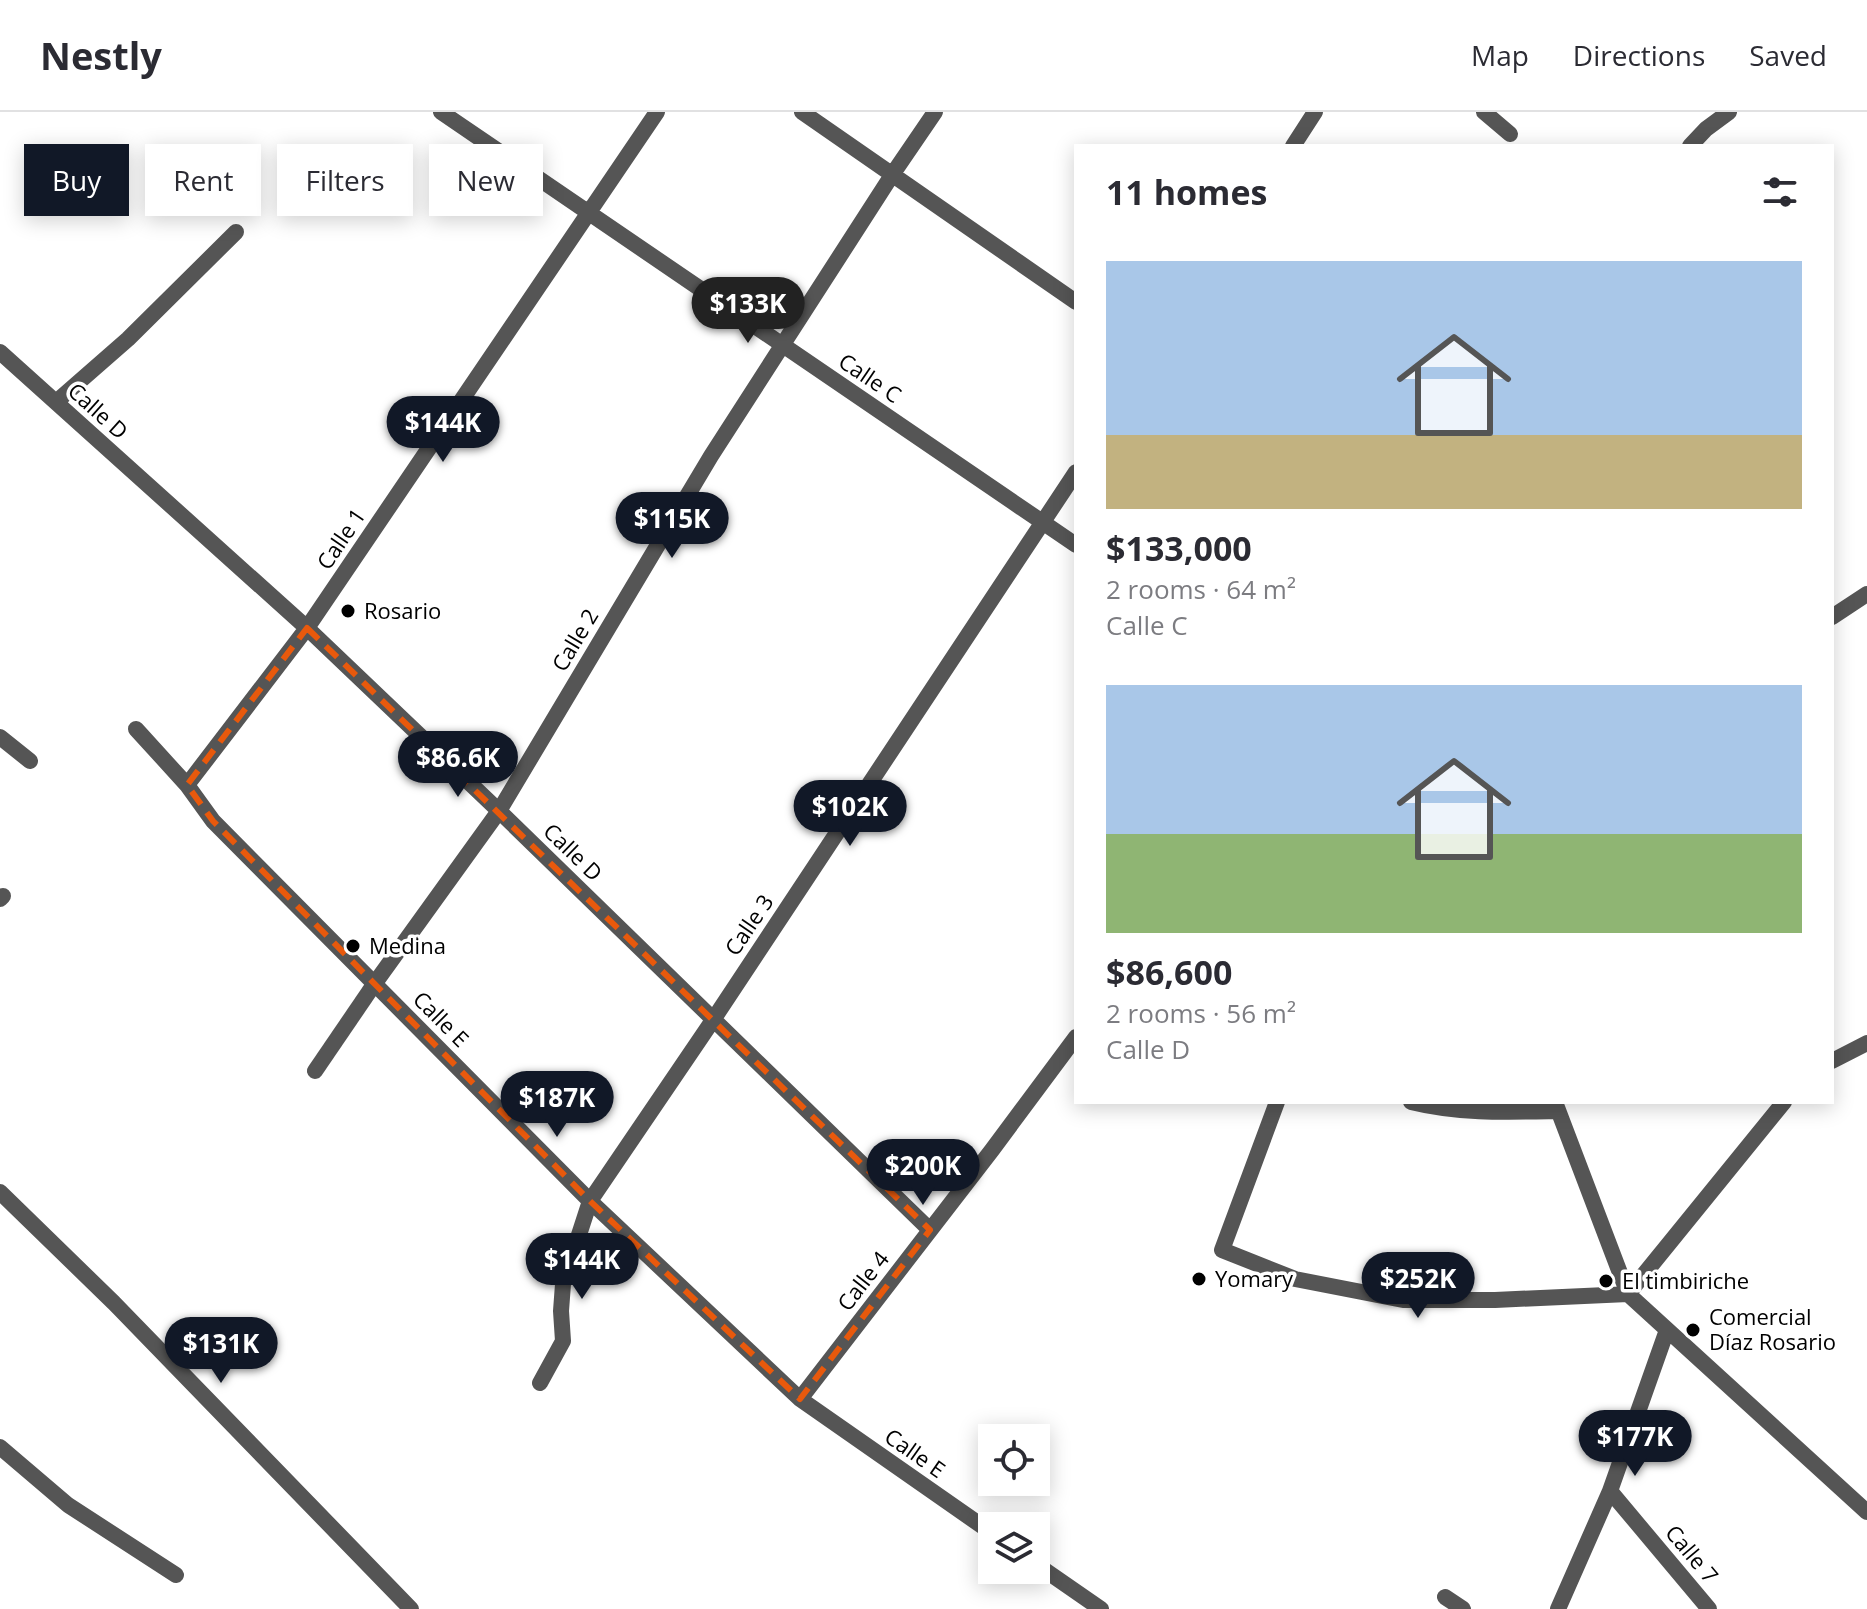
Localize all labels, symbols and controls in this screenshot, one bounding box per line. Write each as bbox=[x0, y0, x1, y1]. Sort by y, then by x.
text: Nestly bbox=[40, 29, 162, 81]
text: Map bbox=[1471, 36, 1529, 74]
text: Directions bbox=[1573, 36, 1705, 74]
text: Saved bbox=[1749, 36, 1827, 74]
chip: Buy bbox=[24, 144, 129, 216]
chip: Rent bbox=[145, 144, 261, 216]
chip: Filters bbox=[277, 144, 413, 216]
chip: New bbox=[429, 144, 543, 216]
text: 11 homes bbox=[1106, 169, 1267, 215]
icon: filters bbox=[1758, 170, 1802, 214]
pin: $133K bbox=[692, 277, 804, 345]
text: $133K bbox=[710, 285, 786, 321]
icon: home bbox=[1382, 313, 1526, 457]
street label: Calle C bbox=[834, 345, 908, 409]
street label: Calle D bbox=[62, 375, 135, 445]
pin: $144K bbox=[387, 396, 499, 464]
text: $144K bbox=[405, 404, 481, 440]
pin: $115K bbox=[616, 492, 728, 560]
text: $115K bbox=[634, 500, 710, 536]
street label: Calle 1 bbox=[309, 502, 372, 575]
text: $133,000 bbox=[1106, 525, 1252, 571]
text: 2 rooms · 64 m² bbox=[1106, 571, 1296, 607]
place label: Rosario bbox=[364, 595, 441, 625]
marker: Rosario bbox=[339, 602, 357, 620]
street label: Calle 2 bbox=[544, 603, 604, 676]
text: Calle C bbox=[1106, 607, 1188, 643]
pin: $86.6K bbox=[393, 731, 523, 799]
icon: home bbox=[1382, 737, 1526, 881]
text: $86.6K bbox=[416, 739, 500, 775]
pin: $102K bbox=[794, 780, 906, 848]
text: $102K bbox=[812, 788, 888, 824]
street label: Calle D bbox=[538, 816, 610, 887]
street label: Calle 3 bbox=[717, 888, 780, 961]
place label: Medina bbox=[369, 930, 446, 960]
marker: Medina bbox=[344, 937, 362, 955]
text: $86,600 bbox=[1106, 949, 1232, 995]
street label: Calle E bbox=[407, 984, 476, 1053]
text: 2 rooms · 56 m² bbox=[1106, 995, 1296, 1031]
text: Calle D bbox=[1106, 1031, 1190, 1067]
pin: $187K bbox=[501, 1071, 613, 1139]
text: $187K bbox=[519, 1079, 595, 1115]
pin: $200K bbox=[867, 1139, 979, 1207]
text: $200K bbox=[885, 1147, 961, 1183]
pin: $144K bbox=[526, 1233, 638, 1301]
text: $144K bbox=[544, 1241, 620, 1277]
street label: Calle 4 bbox=[830, 1244, 895, 1316]
pin: $252K bbox=[1362, 1252, 1474, 1320]
text: $252K bbox=[1380, 1260, 1456, 1296]
place label: Yomary bbox=[1215, 1263, 1294, 1293]
place label: El timbiriche bbox=[1622, 1265, 1749, 1295]
marker: Yomary bbox=[1190, 1270, 1208, 1288]
marker: El timbiriche bbox=[1597, 1272, 1615, 1290]
place label: Comercial Díaz Rosario bbox=[1709, 1301, 1836, 1356]
pin: $131K bbox=[165, 1317, 277, 1385]
marker: Comercial Díaz Rosario bbox=[1684, 1321, 1702, 1339]
text: $131K bbox=[183, 1325, 259, 1361]
pin: $177K bbox=[1579, 1410, 1691, 1478]
text: $177K bbox=[1597, 1418, 1673, 1454]
street label: Calle E bbox=[879, 1421, 952, 1484]
map controls bbox=[978, 1424, 1050, 1584]
button: locate bbox=[978, 1424, 1050, 1496]
button: layers bbox=[978, 1512, 1050, 1584]
street label: Calle 7 bbox=[1659, 1518, 1726, 1589]

